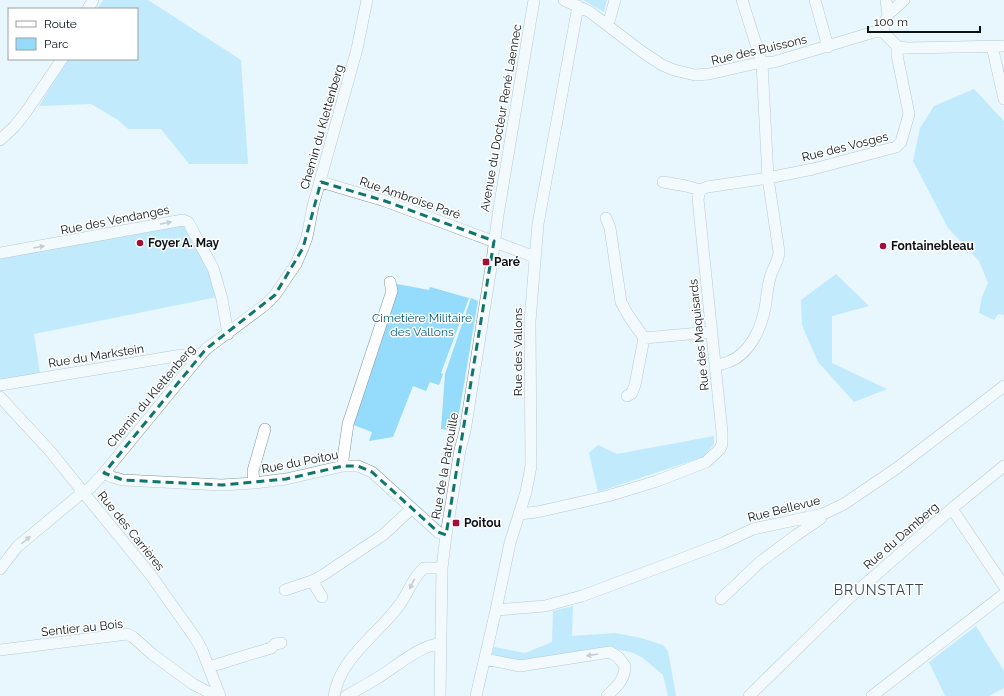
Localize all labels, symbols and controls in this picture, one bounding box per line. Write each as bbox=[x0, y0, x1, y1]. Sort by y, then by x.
legend bbox=[8, 8, 138, 60]
scale bar bbox=[868, 8, 980, 34]
text: 100 m bbox=[874, 15, 908, 29]
text: Route bbox=[44, 17, 77, 31]
street label: Avenue du Docteur René Laennec bbox=[478, 23, 524, 213]
street label: Rue des Buissons bbox=[710, 32, 808, 68]
text: Parc bbox=[44, 37, 69, 51]
street label: Chemin du Klettenberg bbox=[297, 63, 347, 191]
street label: Rue des Vosges bbox=[800, 129, 890, 164]
street label: Rue Ambroise Paré bbox=[358, 174, 462, 222]
street label: Rue des Vendanges bbox=[59, 203, 171, 237]
one-way arrow bbox=[160, 220, 172, 226]
place label: Foyer A. May bbox=[148, 236, 220, 250]
marker: Foyer A. May bbox=[135, 238, 145, 248]
place label: Fontainebleau bbox=[891, 239, 974, 253]
marker: Fontainebleau bbox=[878, 241, 888, 251]
one-way arrow bbox=[32, 244, 45, 250]
place label: Paré bbox=[494, 255, 520, 269]
marker: Paré bbox=[481, 257, 491, 267]
street label: Rue des Maquisards bbox=[686, 278, 712, 391]
street label: Rue des Vallons bbox=[511, 308, 525, 396]
park label: Cimetière Militaire des Vallons bbox=[372, 311, 472, 339]
street label: Rue du Markstein bbox=[47, 342, 145, 370]
street label: Chemin du Klettenberg bbox=[104, 342, 198, 450]
street label: Rue de la Patrouille bbox=[429, 412, 461, 520]
street label: Rue du Poitou bbox=[260, 448, 340, 476]
street label: Rue des Carrières bbox=[95, 488, 167, 574]
street label: Rue Bellevue bbox=[746, 493, 822, 525]
street label: Rue du Damberg bbox=[861, 500, 941, 572]
place label: Poitou bbox=[464, 516, 501, 530]
marker: Poitou bbox=[451, 518, 461, 528]
one-way arrow bbox=[20, 535, 31, 544]
one-way arrow bbox=[409, 578, 415, 589]
district label: BRUNSTATT bbox=[834, 582, 924, 598]
street label: Sentier au Bois bbox=[40, 617, 124, 639]
one-way arrow bbox=[586, 652, 599, 658]

